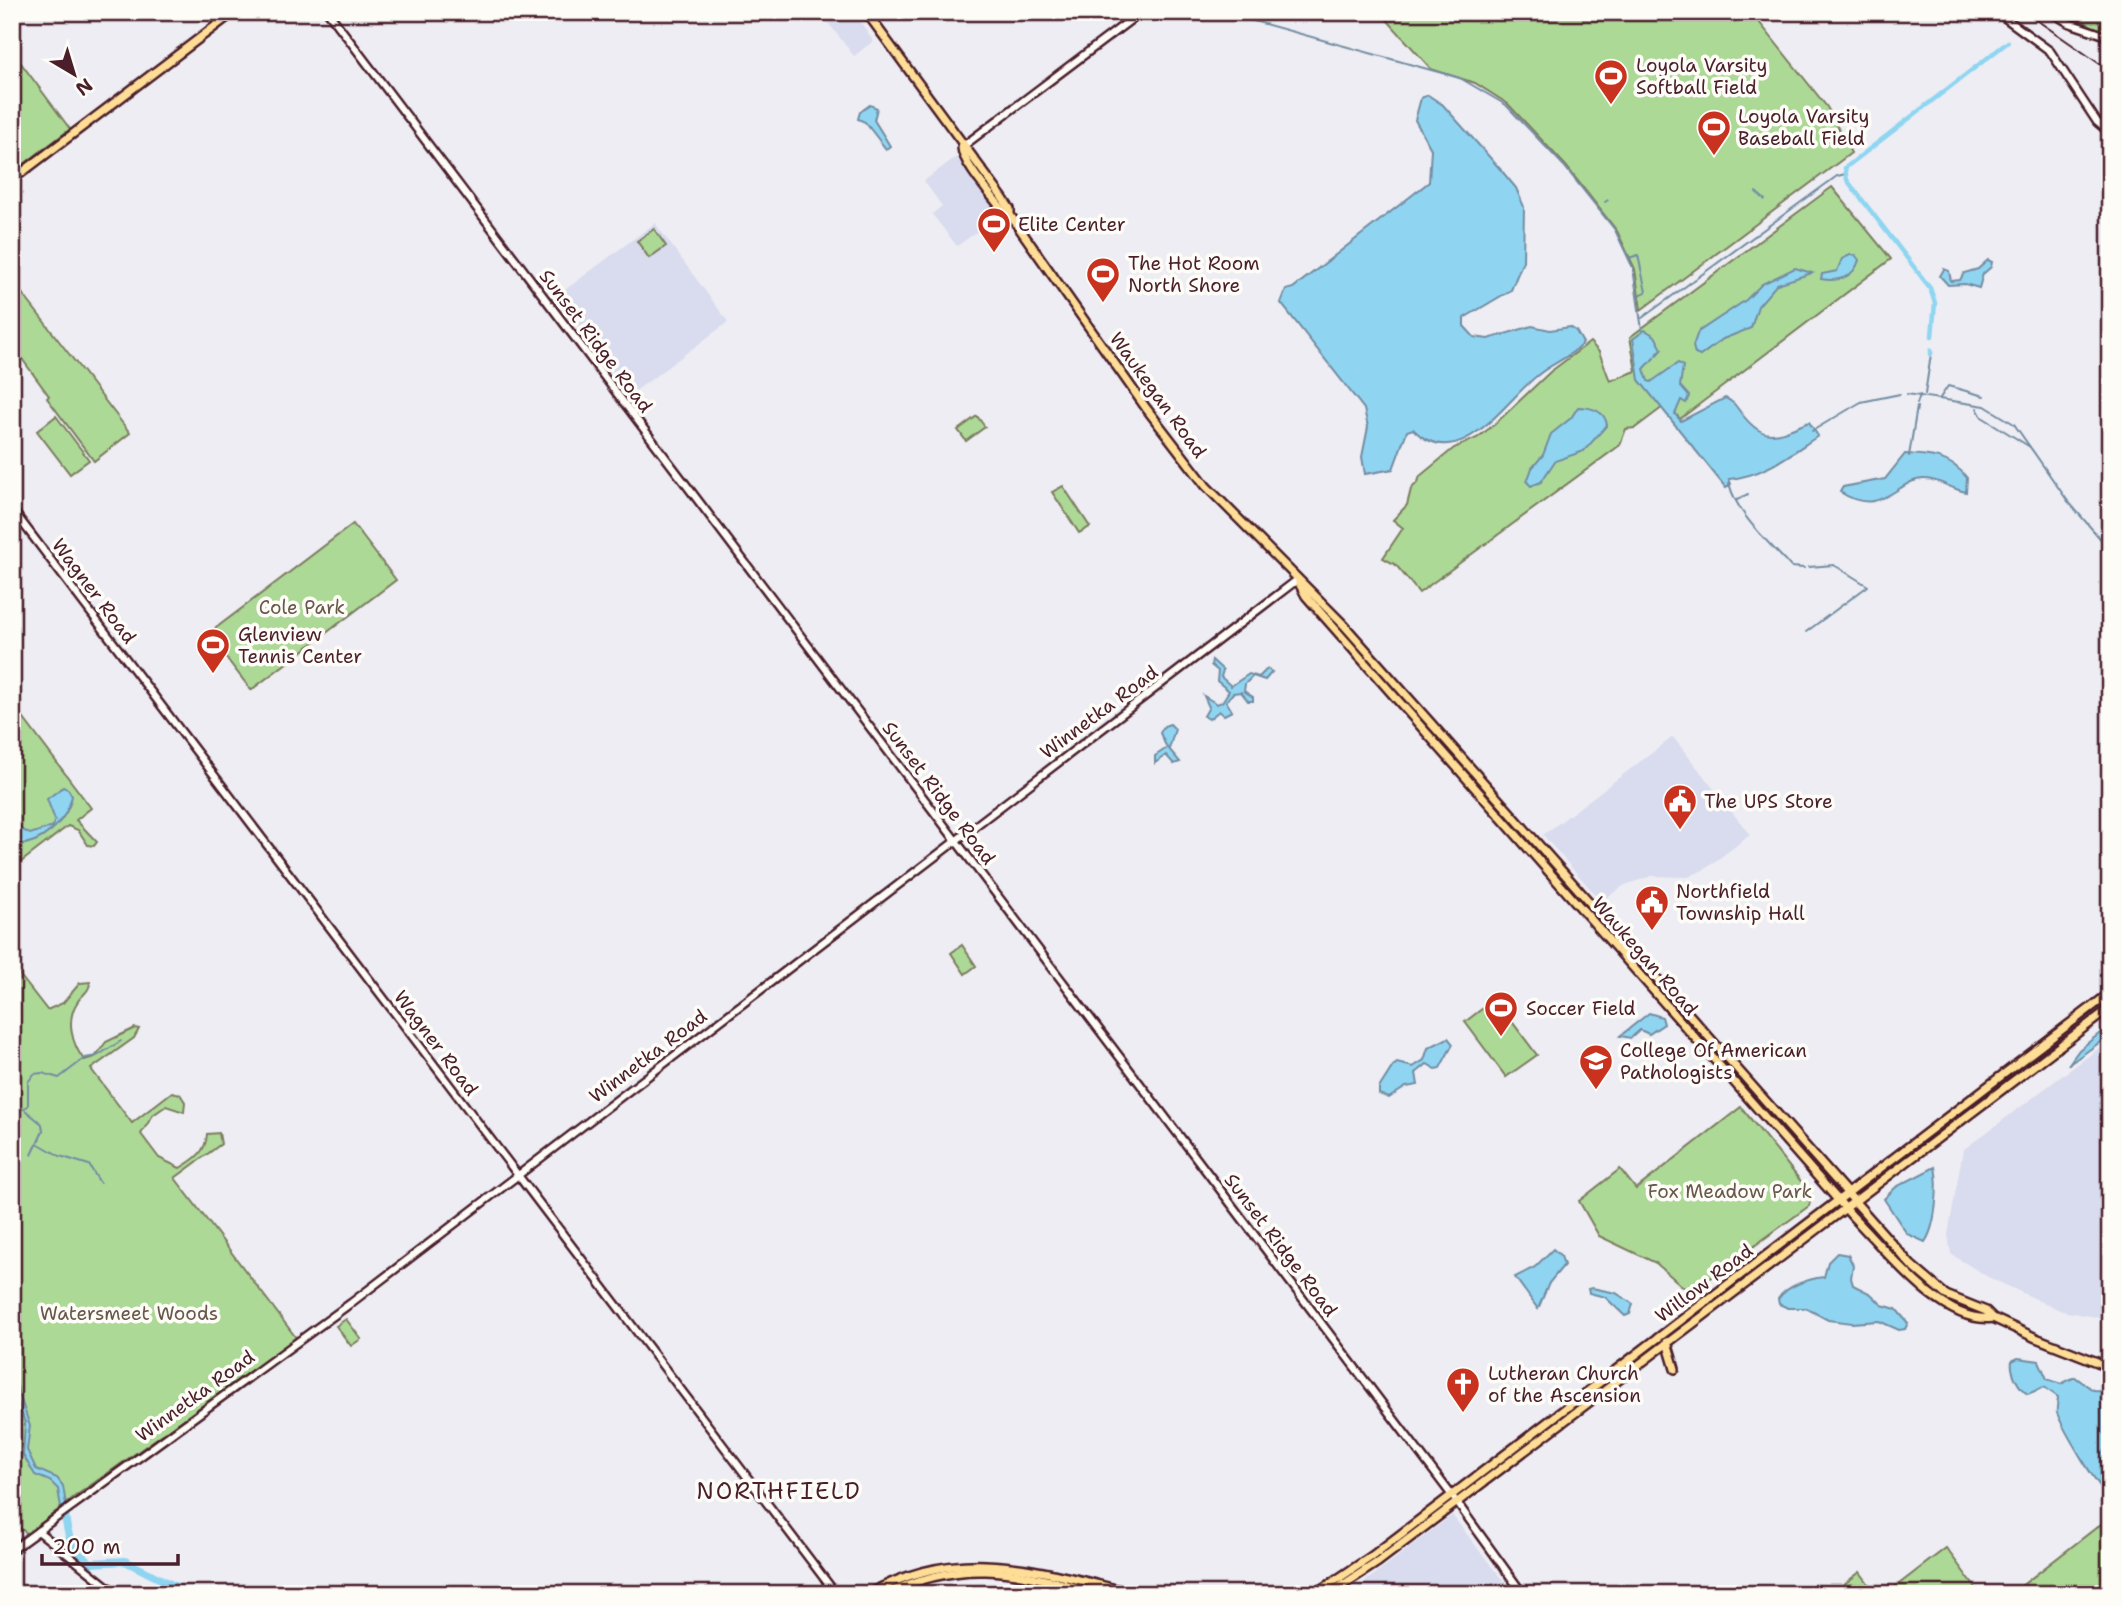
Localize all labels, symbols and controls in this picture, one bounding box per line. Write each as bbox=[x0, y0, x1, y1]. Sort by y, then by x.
north arrow bbox=[38, 38, 108, 108]
place label: Loyola Varsity Softball Field bbox=[1636, 53, 1767, 100]
sports icon: Loyola Varsity Softball Field bbox=[1592, 57, 1630, 106]
text: N bbox=[71, 73, 98, 101]
place label: Loyola Varsity Baseball Field bbox=[1738, 104, 1869, 151]
sports icon: Loyola Varsity Baseball Field bbox=[1695, 108, 1733, 157]
sports icon: Elite Center bbox=[975, 205, 1013, 254]
place label: Elite Center bbox=[1018, 212, 1126, 237]
place label: The Hot Room North Shore bbox=[1128, 251, 1260, 298]
sports icon: The Hot Room North Shore bbox=[1084, 255, 1122, 304]
street label: Sunset Ridge Road bbox=[534, 264, 658, 418]
street label: Waukegan Road bbox=[1104, 327, 1212, 463]
street label: Wagner Road bbox=[46, 533, 142, 649]
park label: Cole Park bbox=[259, 595, 345, 620]
place label: Glenview Tennis Center bbox=[238, 622, 362, 669]
sports icon: Glenview Tennis Center bbox=[194, 626, 232, 675]
street label: Winnetka Road bbox=[1035, 659, 1163, 765]
street label: Sunset Ridge Road bbox=[877, 716, 1001, 870]
public building icon: The UPS Store bbox=[1661, 782, 1699, 831]
place label: The UPS Store bbox=[1704, 789, 1833, 814]
place label: Northfield Township Hall bbox=[1676, 879, 1805, 926]
public building icon: Northfield Township Hall bbox=[1633, 883, 1671, 932]
street label: Waukegan Road bbox=[1586, 891, 1704, 1021]
street label: Wagner Road bbox=[388, 985, 484, 1101]
sports icon: Soccer Field bbox=[1482, 989, 1520, 1038]
place label: Soccer Field bbox=[1526, 996, 1636, 1021]
street label: Winnetka Road bbox=[584, 1003, 712, 1109]
place label: College Of American Pathologists bbox=[1620, 1038, 1807, 1085]
school or university icon: College Of American Pathologists bbox=[1577, 1042, 1615, 1091]
street label: Sunset Ridge Road bbox=[1219, 1168, 1343, 1322]
park label: Fox Meadow Park bbox=[1648, 1179, 1813, 1204]
street label: Willow Road bbox=[1650, 1238, 1758, 1328]
park label: Watersmeet Woods bbox=[40, 1301, 218, 1326]
street label: Winnetka Road bbox=[130, 1344, 260, 1448]
place label: Lutheran Church of the Ascension bbox=[1488, 1361, 1641, 1408]
church icon: Lutheran Church of the Ascension bbox=[1444, 1365, 1482, 1414]
district label: NORTHFIELD bbox=[696, 1476, 862, 1506]
scale bar bbox=[42, 1522, 178, 1566]
text: 200 m bbox=[52, 1533, 121, 1561]

